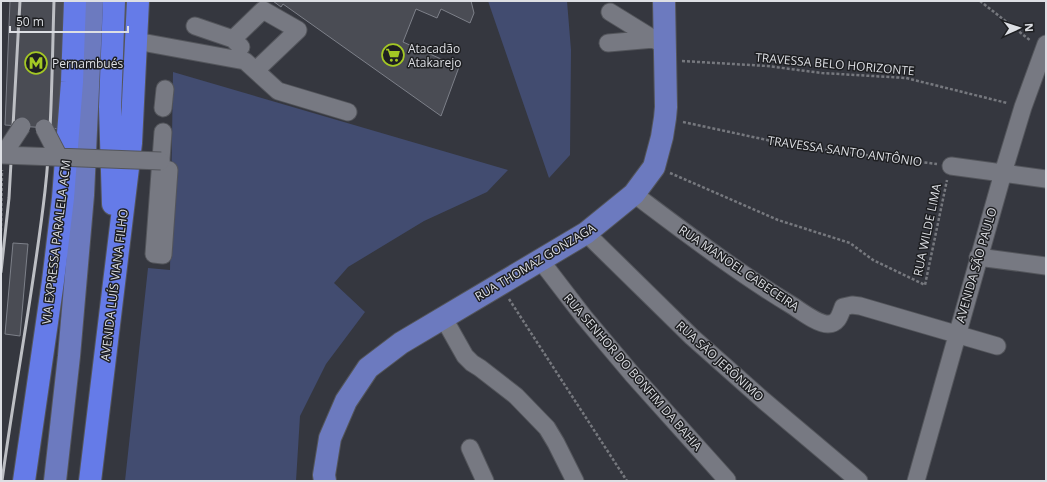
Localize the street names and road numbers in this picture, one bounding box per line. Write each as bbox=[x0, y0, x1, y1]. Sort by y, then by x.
street label: TRAVESSA BELO HORIZONTE bbox=[755, 49, 915, 79]
street label: TRAVESSA SANTO ANTÔNIO bbox=[767, 132, 923, 170]
street label: VIA EXPRESSA PARALELA ACM bbox=[37, 159, 75, 325]
street label: RUA WILDE LIMA bbox=[909, 182, 945, 278]
street label: AVENIDA SÃO PAULO bbox=[951, 205, 1001, 325]
street label: AVENIDA LUÍS VIANA FILHO bbox=[96, 208, 132, 362]
street label: RUA THOMAZ GONZAGA bbox=[472, 219, 599, 305]
street label: RUA MANOEL CABECEIRA bbox=[675, 221, 803, 315]
street label: RUA SENHOR DO BONFIM DA BAHIA bbox=[560, 290, 706, 455]
street label: RUA SÃO JERÔNIMO bbox=[672, 317, 768, 405]

